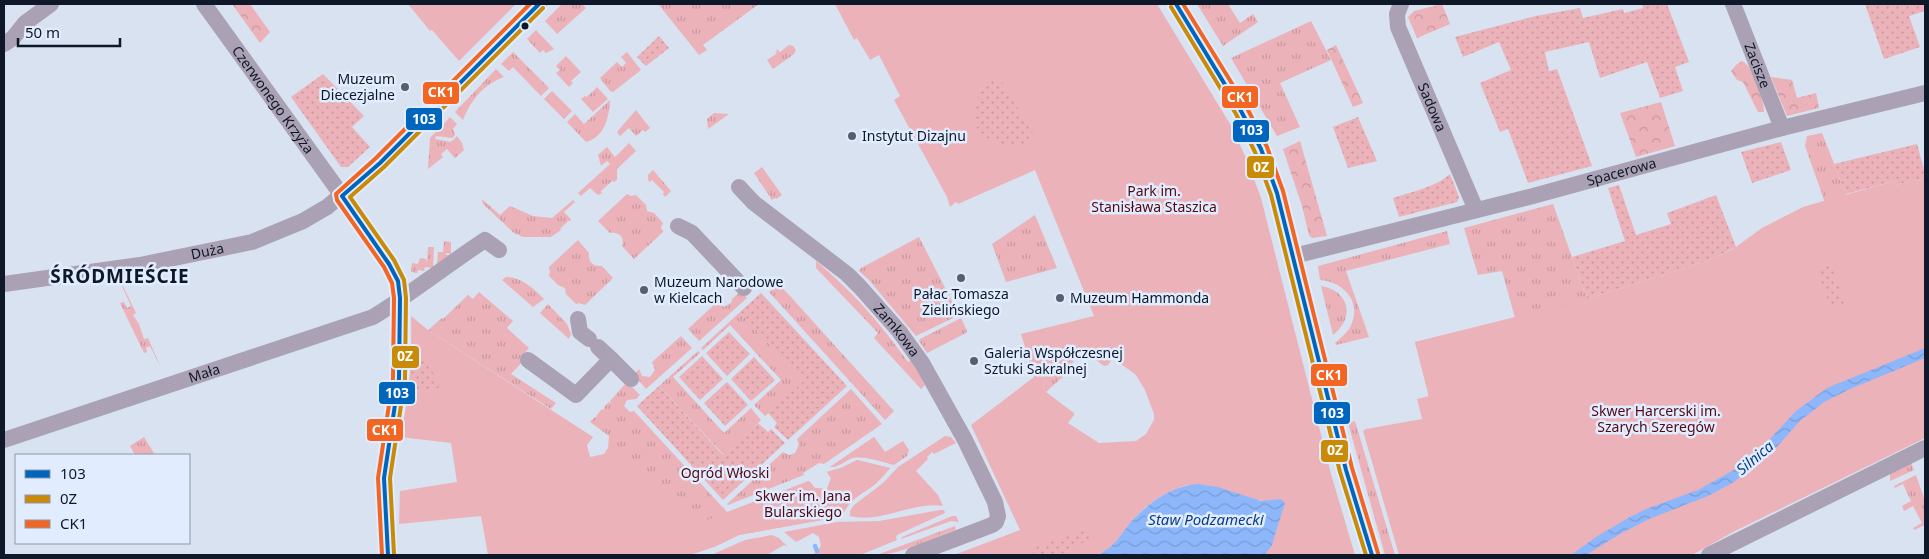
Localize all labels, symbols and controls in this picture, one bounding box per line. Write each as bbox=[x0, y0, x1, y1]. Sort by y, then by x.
scale bar bbox=[18, 15, 120, 47]
unlabelled marker bbox=[520, 21, 530, 31]
text: 50 m bbox=[25, 22, 60, 42]
street label: Zacisze bbox=[1740, 40, 1775, 91]
street label: Czerwonego Krzyża bbox=[228, 42, 319, 157]
place label: Muzeum Diecezjalne bbox=[321, 69, 395, 104]
street label: Sadowa bbox=[1414, 80, 1451, 134]
marker: Muzeum Diecezjalne bbox=[399, 81, 411, 93]
line badge: CK1 bbox=[422, 81, 460, 105]
text: CK1 bbox=[428, 82, 454, 101]
line badge: CK1 bbox=[1221, 85, 1259, 109]
text: CK1 bbox=[1227, 87, 1253, 106]
line badge: 103 bbox=[405, 107, 443, 131]
text: 103 bbox=[412, 109, 436, 128]
line badge: 103 bbox=[1232, 119, 1270, 143]
text: 103 bbox=[1239, 120, 1263, 139]
place label: Instytut Dizajnu bbox=[862, 126, 966, 145]
marker: Instytut Dizajnu bbox=[846, 130, 858, 142]
street label: Spacerowa bbox=[1584, 153, 1658, 190]
line badge: 0Z bbox=[1246, 155, 1275, 179]
text: 0Z bbox=[1253, 157, 1269, 176]
park label: Park im. Stanisława Staszica bbox=[1091, 181, 1217, 216]
street label: Duża bbox=[189, 238, 225, 263]
district label: ŚRÓDMIEŚCIE bbox=[50, 263, 190, 289]
place label: Muzeum Narodowe w Kielcach bbox=[654, 272, 783, 307]
marker: Pałac Tomasza Zielińskiego bbox=[955, 272, 967, 284]
marker: Muzeum Narodowe w Kielcach bbox=[638, 284, 650, 296]
place label: Pałac Tomasza Zielińskiego bbox=[913, 284, 1009, 319]
place label: Muzeum Hammonda bbox=[1070, 288, 1209, 307]
marker: Muzeum Hammonda bbox=[1054, 292, 1066, 304]
street label: Zamkowa bbox=[870, 299, 924, 360]
place label: Galeria Współczesnej Sztuki Sakralnej bbox=[984, 343, 1123, 378]
line badge: 0Z bbox=[391, 345, 420, 369]
text: 0Z bbox=[397, 346, 413, 365]
marker: Galeria Współczesnej Sztuki Sakralnej bbox=[968, 355, 980, 367]
street label: Mała bbox=[186, 359, 222, 387]
line badge: CK1 bbox=[1310, 363, 1348, 387]
text: CK1 bbox=[1316, 365, 1342, 384]
line badge: 103 bbox=[378, 381, 416, 405]
text: 103 bbox=[385, 383, 409, 402]
line badge: 103 bbox=[1313, 401, 1351, 425]
park label: Skwer Harcerski im. Szarych Szeregów bbox=[1591, 401, 1721, 436]
text: 103 bbox=[1320, 403, 1344, 422]
line badge: CK1 bbox=[366, 418, 404, 442]
text: CK1 bbox=[372, 420, 398, 439]
water label: Silnica bbox=[1731, 435, 1778, 479]
line badge: 0Z bbox=[1320, 439, 1349, 463]
text: 0Z bbox=[1327, 440, 1343, 459]
legend bbox=[15, 454, 190, 544]
text: 103 bbox=[60, 463, 86, 483]
park label: Ogród Włoski bbox=[681, 463, 769, 482]
park label: Skwer im. Jana Bularskiego bbox=[755, 486, 851, 521]
text: 0Z bbox=[60, 488, 77, 508]
water label: Staw Podzamecki bbox=[1148, 509, 1265, 529]
text: CK1 bbox=[60, 513, 87, 533]

